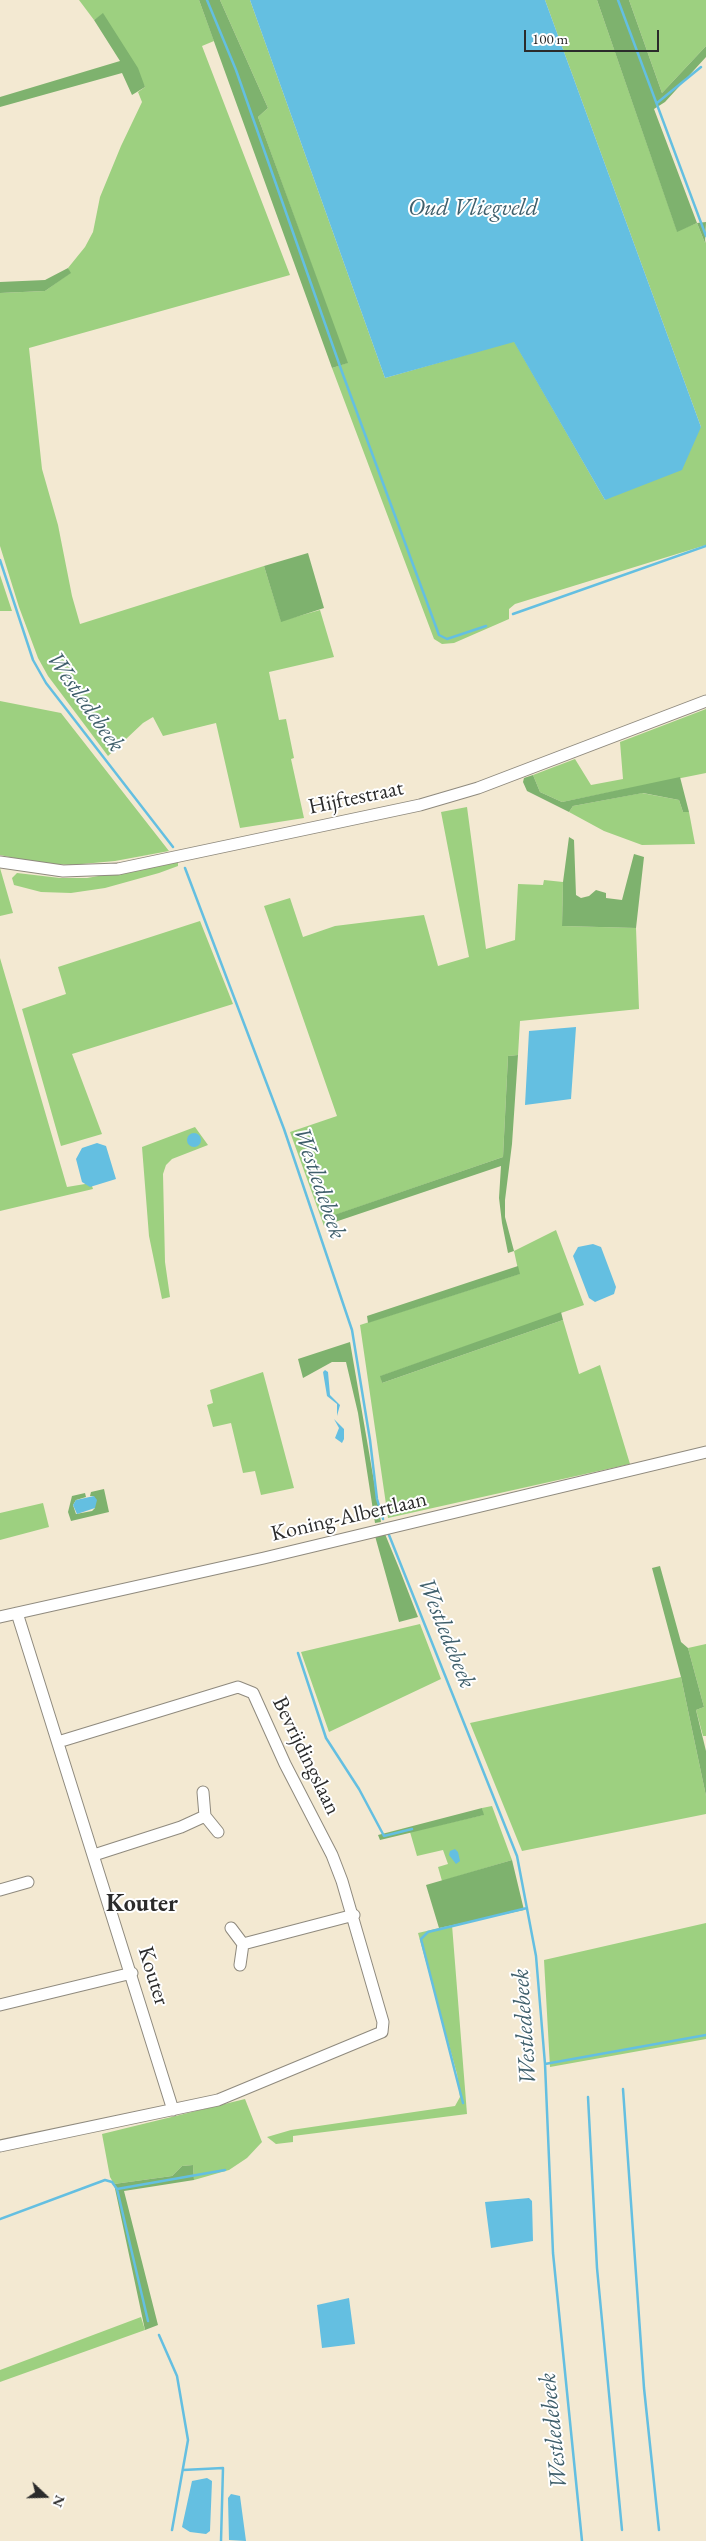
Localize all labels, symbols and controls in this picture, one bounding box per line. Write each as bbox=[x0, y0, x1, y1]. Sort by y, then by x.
scale bar bbox=[526, 20, 661, 52]
text: 100 m bbox=[532, 29, 568, 48]
water label: Oud Vliegveld bbox=[408, 194, 538, 222]
water label: Westledebeek bbox=[40, 646, 130, 758]
street label: Hijftestraat bbox=[306, 775, 406, 821]
water label: Westledebeek bbox=[286, 1123, 352, 1243]
street label: Koning-Albertlaan bbox=[268, 1486, 430, 1548]
water label: Westledebeek bbox=[411, 1573, 481, 1693]
street label: Bevrijdingslaan bbox=[266, 1693, 346, 1819]
district label: Kouter bbox=[106, 1890, 178, 1918]
street label: Kouter bbox=[132, 1943, 174, 2009]
water label: Westledebeek bbox=[507, 1968, 543, 2086]
water label: Westledebeek bbox=[534, 2371, 574, 2491]
north arrow bbox=[20, 2471, 70, 2521]
text: N bbox=[49, 2493, 69, 2510]

